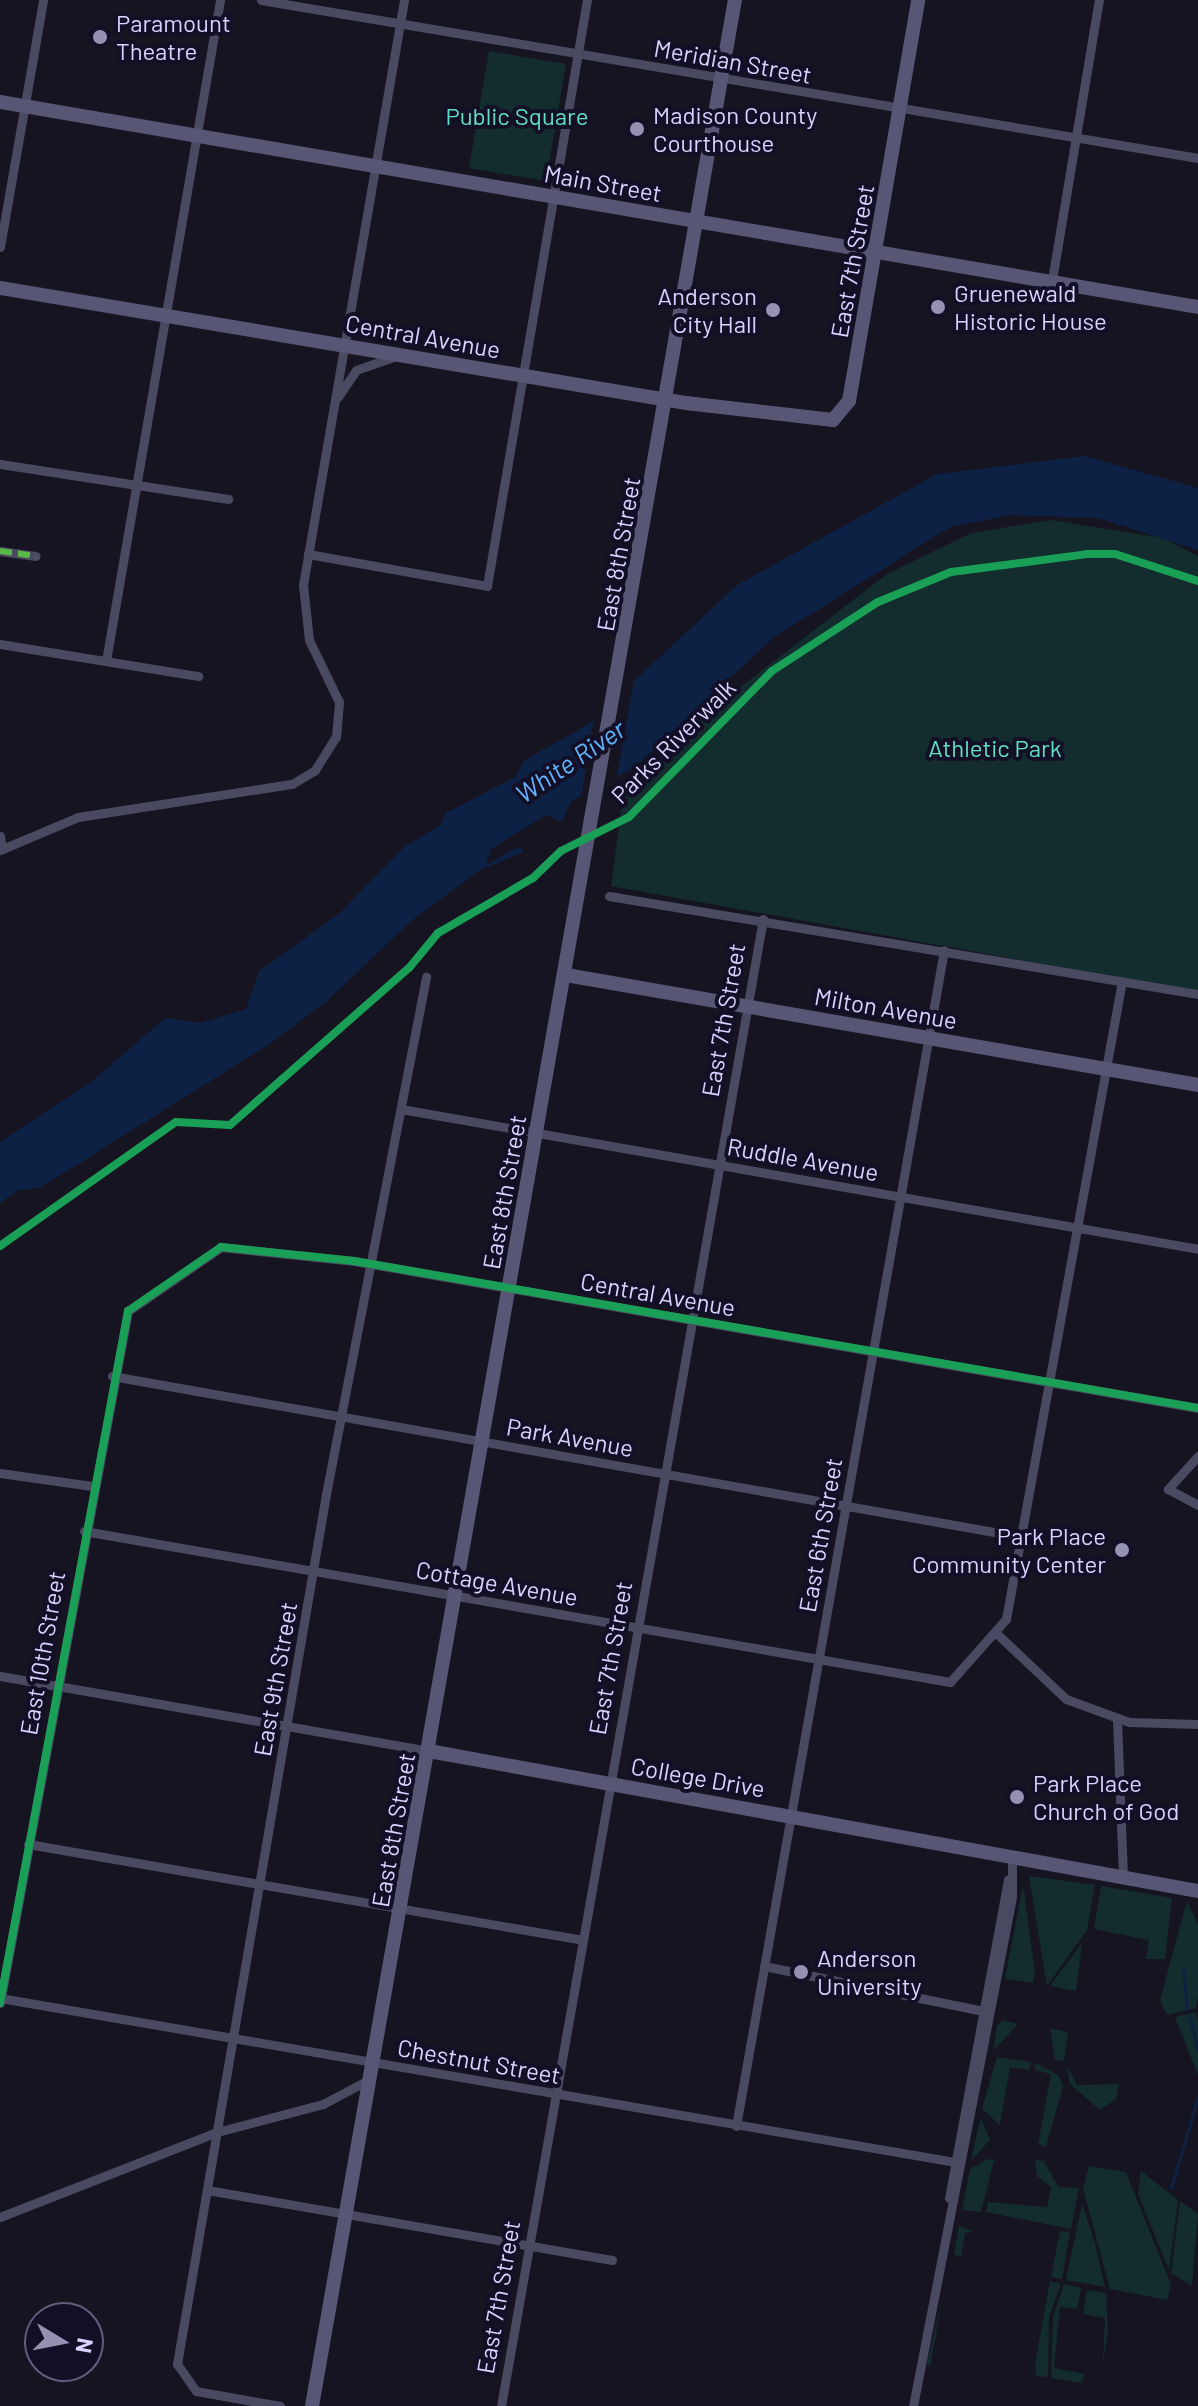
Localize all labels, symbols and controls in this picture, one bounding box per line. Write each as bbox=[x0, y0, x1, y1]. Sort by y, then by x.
place label: Paramount Theatre bbox=[116, 9, 231, 65]
marker: Paramount Theatre bbox=[91, 28, 109, 46]
street label: Meridian Street bbox=[652, 33, 814, 89]
place label: Madison County Courthouse bbox=[653, 101, 817, 157]
park label: Public Square bbox=[446, 102, 588, 130]
marker: Madison County Courthouse bbox=[628, 120, 646, 138]
street label: Main Street bbox=[542, 159, 664, 207]
street label: East 7th Street bbox=[824, 182, 880, 340]
place label: Gruenewald Historic House bbox=[954, 279, 1107, 335]
place label: Anderson City Hall bbox=[658, 282, 757, 338]
marker: Gruenewald Historic House bbox=[929, 298, 947, 316]
marker: Anderson City Hall bbox=[764, 301, 782, 319]
street label: Central Avenue bbox=[343, 308, 503, 364]
street label: East 8th Street bbox=[590, 475, 646, 633]
street label: Parks Riverwalk bbox=[605, 673, 741, 809]
water label: White River bbox=[509, 713, 631, 809]
park label: Athletic Park bbox=[928, 734, 1062, 762]
street label: East 7th Street bbox=[695, 941, 751, 1099]
street label: Milton Avenue bbox=[812, 981, 960, 1035]
street label: East 8th Street bbox=[476, 1113, 532, 1271]
street label: Ruddle Avenue bbox=[725, 1132, 881, 1186]
street label: Central Avenue bbox=[578, 1266, 738, 1322]
street label: Park Avenue bbox=[504, 1412, 636, 1462]
street label: East 6th Street bbox=[792, 1456, 848, 1614]
place label: Park Place Community Center bbox=[912, 1522, 1106, 1578]
marker: Park Place Community Center bbox=[1113, 1541, 1131, 1559]
street label: Cottage Avenue bbox=[414, 1555, 580, 1611]
street label: East 10th Street bbox=[13, 1569, 71, 1737]
street label: East 7th Street bbox=[582, 1579, 638, 1737]
street label: East 9th Street bbox=[247, 1600, 303, 1758]
street label: East 8th Street bbox=[365, 1751, 421, 1909]
street label: College Drive bbox=[629, 1751, 767, 1803]
place label: Park Place Church of God bbox=[1033, 1769, 1179, 1825]
marker: Park Place Church of God bbox=[1008, 1788, 1026, 1806]
place label: Anderson University bbox=[817, 1944, 922, 2000]
marker: Anderson University bbox=[792, 1963, 810, 1981]
street label: Chestnut Street bbox=[395, 2032, 563, 2090]
street label: East 7th Street bbox=[470, 2218, 526, 2376]
north arrow bbox=[24, 2302, 104, 2382]
text: N bbox=[72, 2336, 100, 2355]

